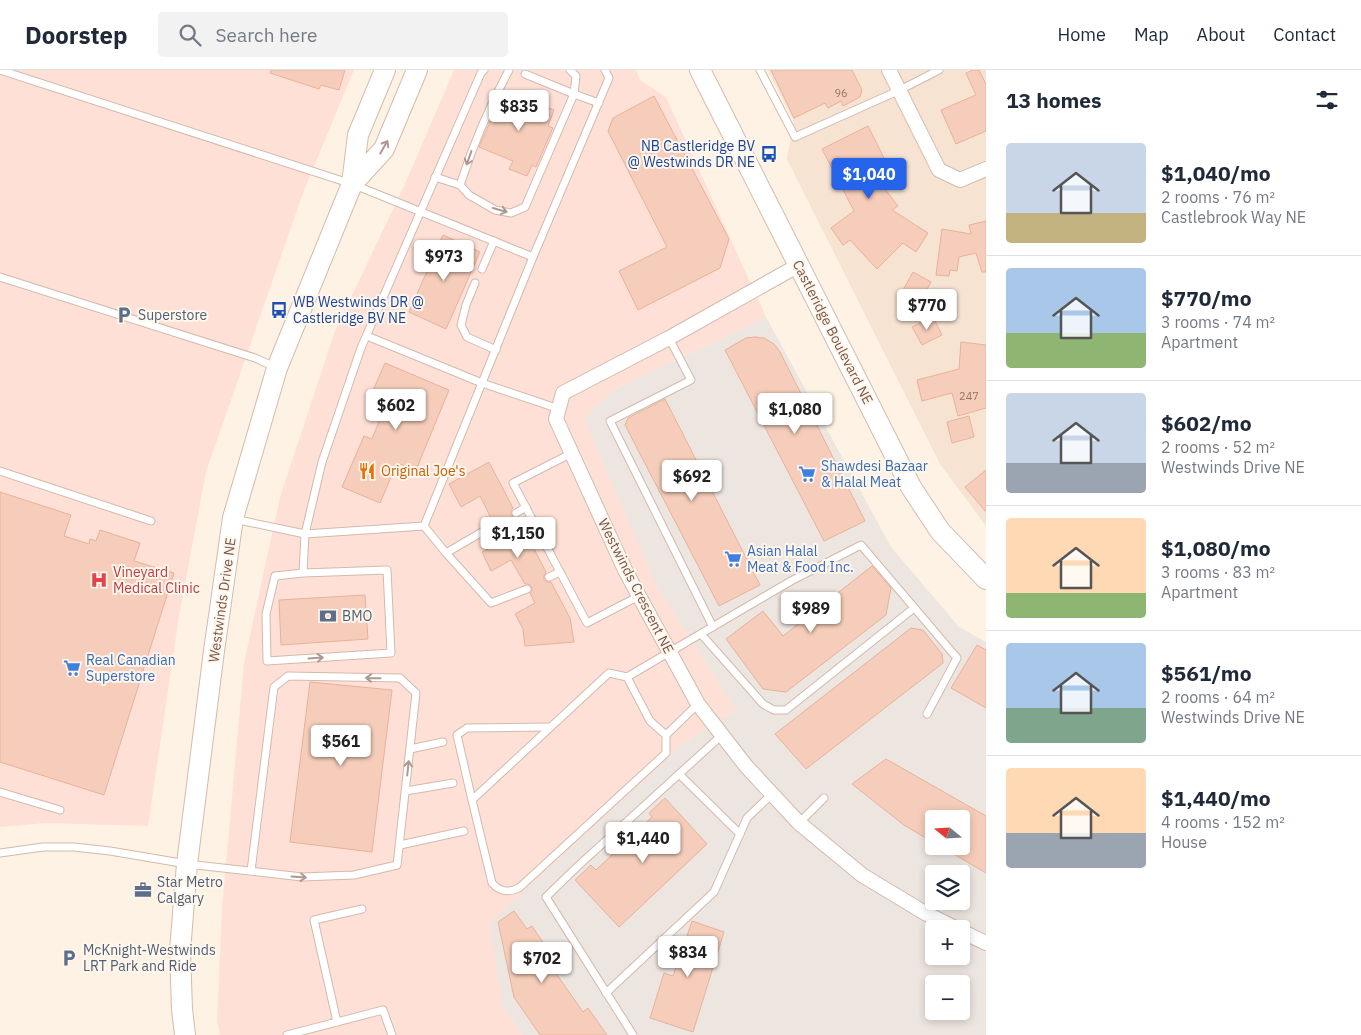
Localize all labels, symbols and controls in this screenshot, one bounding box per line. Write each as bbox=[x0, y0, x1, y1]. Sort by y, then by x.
search box bbox=[158, 12, 508, 57]
text: Doorstep bbox=[25, 19, 128, 51]
icon: search bbox=[176, 21, 204, 49]
text: Search here bbox=[216, 23, 317, 47]
text: Home bbox=[1058, 23, 1106, 46]
text: Map bbox=[1134, 23, 1169, 46]
text: About bbox=[1197, 23, 1245, 46]
text: Contact bbox=[1273, 23, 1336, 46]
house number: 96 bbox=[834, 86, 848, 100]
text: 13 homes bbox=[1006, 86, 1102, 114]
icon: filters bbox=[1313, 86, 1341, 114]
pin: $835 bbox=[489, 90, 549, 132]
text: $835 bbox=[500, 96, 538, 116]
place label: NB Castleridge BV @ Westwinds DR NE bbox=[627, 137, 755, 171]
one-way arrow bbox=[379, 140, 389, 154]
bus stop icon: NB Castleridge BV @ Westwinds DR NE bbox=[759, 144, 779, 164]
one-way arrow bbox=[464, 150, 473, 165]
pin: $1,040 bbox=[828, 158, 910, 200]
text: $1,040/mo bbox=[1161, 159, 1271, 187]
icon: home bbox=[1046, 163, 1106, 223]
text: $1,040 bbox=[843, 164, 895, 184]
text: 2 rooms · 76 m² bbox=[1161, 187, 1275, 207]
one-way arrow bbox=[492, 206, 508, 216]
text: Castlebrook Way NE bbox=[1161, 207, 1306, 227]
pin: $973 bbox=[414, 240, 474, 282]
text: $973 bbox=[425, 246, 463, 266]
street label: Castleridge Boulevard NE bbox=[789, 257, 877, 407]
text: $770/mo bbox=[1161, 284, 1252, 312]
pin: $770 bbox=[897, 288, 957, 331]
icon: home bbox=[1046, 288, 1106, 348]
place label: WB Westwinds DR @ Castleridge BV NE bbox=[293, 293, 424, 327]
text: $770 bbox=[908, 295, 946, 315]
bus stop icon: WB Westwinds DR @ Castleridge BV NE bbox=[269, 300, 289, 320]
parking icon: Superstore bbox=[114, 305, 134, 325]
place label: Superstore bbox=[138, 306, 208, 324]
text: 3 rooms · 74 m² bbox=[1161, 312, 1275, 332]
text: Apartment bbox=[1161, 332, 1238, 352]
pin: $602 bbox=[366, 388, 426, 431]
house number: 247 bbox=[959, 389, 979, 403]
pin: $1,080 bbox=[754, 392, 836, 435]
text: $602 bbox=[377, 395, 415, 415]
text: $1,080 bbox=[769, 399, 821, 419]
text: $602/mo bbox=[1161, 409, 1252, 437]
icon: home bbox=[1046, 413, 1106, 473]
text: 2 rooms · 52 m² bbox=[1161, 437, 1275, 457]
place label: Shawdesi Bazaar & Halal Meat bbox=[821, 457, 928, 491]
text: Westwinds Drive NE bbox=[1161, 457, 1305, 477]
pin: $692 bbox=[662, 460, 722, 502]
restaurant icon: Original Joe's bbox=[357, 461, 377, 481]
place label: Original Joe's bbox=[381, 462, 466, 480]
supermarket icon: Shawdesi Bazaar & Halal Meat bbox=[797, 464, 817, 484]
text: $692 bbox=[673, 466, 711, 486]
street label: Westwinds Crescent NE bbox=[594, 515, 678, 657]
pin: $1,150 bbox=[477, 516, 559, 559]
text: $1,150 bbox=[492, 523, 544, 543]
text: $1,080/mo bbox=[1161, 534, 1271, 562]
street label: Westwinds Drive NE bbox=[204, 536, 240, 664]
icon: home bbox=[1046, 538, 1106, 598]
place label: Asian Halal Meat & Food Inc. bbox=[747, 542, 854, 576]
supermarket icon: Asian Halal Meat & Food Inc. bbox=[723, 549, 743, 569]
text: 3 rooms · 83 m² bbox=[1161, 562, 1275, 582]
place label: Vineyard Medical Clinic bbox=[113, 563, 200, 597]
hospital icon: Vineyard Medical Clinic bbox=[89, 570, 109, 590]
text: Apartment bbox=[1161, 582, 1238, 602]
pin: $989 bbox=[781, 592, 841, 634]
text: $989 bbox=[792, 598, 830, 618]
bank icon: BMO bbox=[318, 606, 338, 626]
place label: BMO bbox=[342, 607, 373, 625]
place label: Real Canadian Superstore bbox=[86, 651, 176, 685]
one-way arrow bbox=[307, 654, 323, 663]
supermarket icon: Real Canadian Superstore bbox=[62, 658, 82, 678]
text: $561/mo bbox=[1161, 659, 1252, 687]
icon: home bbox=[1046, 663, 1106, 723]
one-way arrow bbox=[365, 673, 381, 683]
text: 2 rooms · 64 m² bbox=[1161, 687, 1275, 707]
text: Westwinds Drive NE bbox=[1161, 707, 1305, 727]
pin: $561 bbox=[311, 724, 371, 767]
text: $561 bbox=[322, 731, 360, 751]
one-way arrow bbox=[403, 760, 413, 776]
text: $1,440/mo bbox=[1161, 784, 1271, 812]
icon: home bbox=[1046, 788, 1106, 848]
north arrow bbox=[925, 810, 970, 855]
map controls bbox=[925, 810, 970, 1020]
text: 4 rooms · 152 m² bbox=[1161, 812, 1285, 832]
pin: $1,440 bbox=[602, 822, 684, 864]
text: $1,440 bbox=[617, 828, 669, 848]
text: House bbox=[1161, 832, 1207, 852]
button: layers bbox=[925, 865, 970, 910]
one-way arrow bbox=[291, 872, 307, 881]
place label: Star Metro Calgary bbox=[157, 873, 223, 907]
office icon: Star Metro Calgary bbox=[133, 880, 153, 900]
button: + bbox=[925, 920, 970, 965]
pin: $834 bbox=[658, 936, 718, 978]
place label: McKnight-Westwinds LRT Park and Ride bbox=[83, 941, 216, 975]
pin: $702 bbox=[512, 942, 572, 984]
text: $834 bbox=[669, 942, 707, 962]
parking icon: McKnight-Westwinds LRT Park and Ride bbox=[59, 948, 79, 968]
text: $702 bbox=[523, 948, 561, 968]
button: − bbox=[925, 975, 970, 1020]

